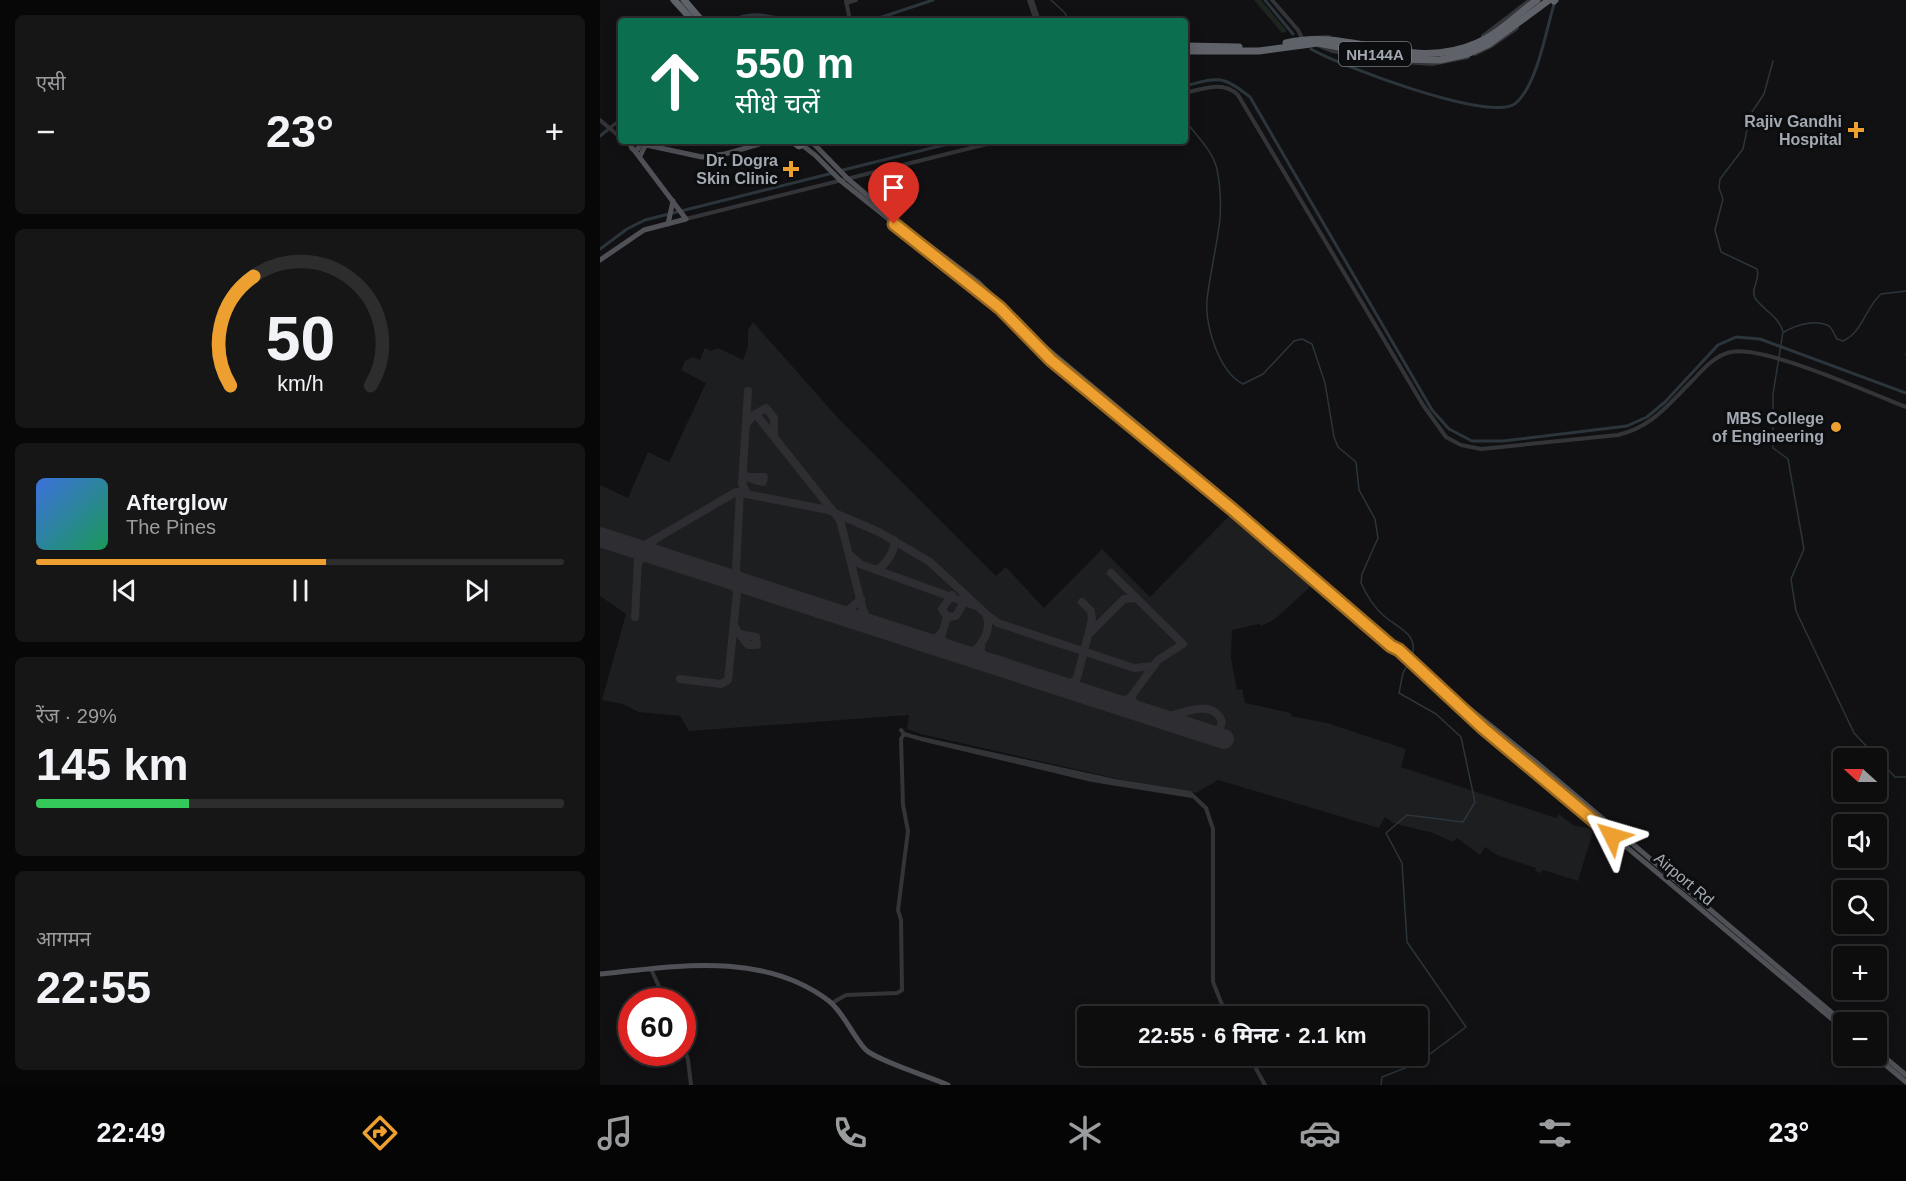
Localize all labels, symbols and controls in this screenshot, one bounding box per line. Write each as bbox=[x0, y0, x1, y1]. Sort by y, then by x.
text: 550 m bbox=[735, 40, 854, 87]
icon: ahead bbox=[636, 42, 714, 120]
road number: NH144A bbox=[1339, 42, 1411, 66]
text: एसी bbox=[36, 72, 66, 94]
text: सीधे चलें bbox=[735, 89, 820, 119]
text: 23° bbox=[266, 106, 334, 157]
text: − bbox=[36, 113, 55, 150]
text: + bbox=[545, 113, 564, 150]
place label: Rajiv Gandhi Hospital bbox=[1744, 113, 1842, 148]
marker: Rajiv Gandhi Hospital bbox=[1847, 121, 1865, 139]
place label: Dr. Dogra Skin Clinic bbox=[696, 152, 778, 187]
marker: Dr. Dogra Skin Clinic bbox=[782, 160, 800, 178]
pin bbox=[868, 162, 919, 224]
icon: arrive bbox=[877, 171, 910, 204]
text: 50 bbox=[265, 304, 335, 373]
text: km/h bbox=[277, 372, 323, 396]
place label: MBS College of Engineering bbox=[1712, 410, 1824, 445]
marker: MBS College of Engineering bbox=[1829, 420, 1843, 434]
text: Afterglow bbox=[126, 490, 227, 515]
text: The Pines bbox=[126, 516, 216, 538]
icon: previous bbox=[108, 574, 141, 607]
icon: pause bbox=[284, 574, 317, 607]
icon: next bbox=[460, 574, 493, 607]
text: रेंज · 29% bbox=[36, 705, 117, 727]
text: 145 km bbox=[36, 739, 189, 790]
north arrow bbox=[1833, 748, 1887, 802]
map controls bbox=[1833, 748, 1887, 1066]
position arrow bbox=[1580, 804, 1644, 868]
button: sound bbox=[1833, 814, 1887, 868]
street label: Airport Rd bbox=[1651, 849, 1717, 909]
button: search bbox=[1833, 880, 1887, 934]
text: आगमन bbox=[36, 928, 91, 950]
button: + bbox=[1833, 946, 1887, 1000]
text: 22:55 bbox=[36, 962, 151, 1013]
speed limit sign: 60 bbox=[618, 988, 696, 1066]
button: − bbox=[1833, 1012, 1887, 1066]
text: 22:55 · 6 मिनट · 2.1 km bbox=[1138, 1023, 1367, 1048]
icon: directions bbox=[359, 1112, 401, 1154]
icon: music bbox=[594, 1112, 636, 1154]
icon: phone bbox=[829, 1112, 871, 1154]
icon: climate bbox=[1064, 1112, 1106, 1154]
icon: car bbox=[1299, 1112, 1341, 1154]
icon: filters bbox=[1534, 1112, 1576, 1154]
text: 22:49 bbox=[97, 1118, 166, 1148]
text: 23° bbox=[1769, 1118, 1809, 1148]

